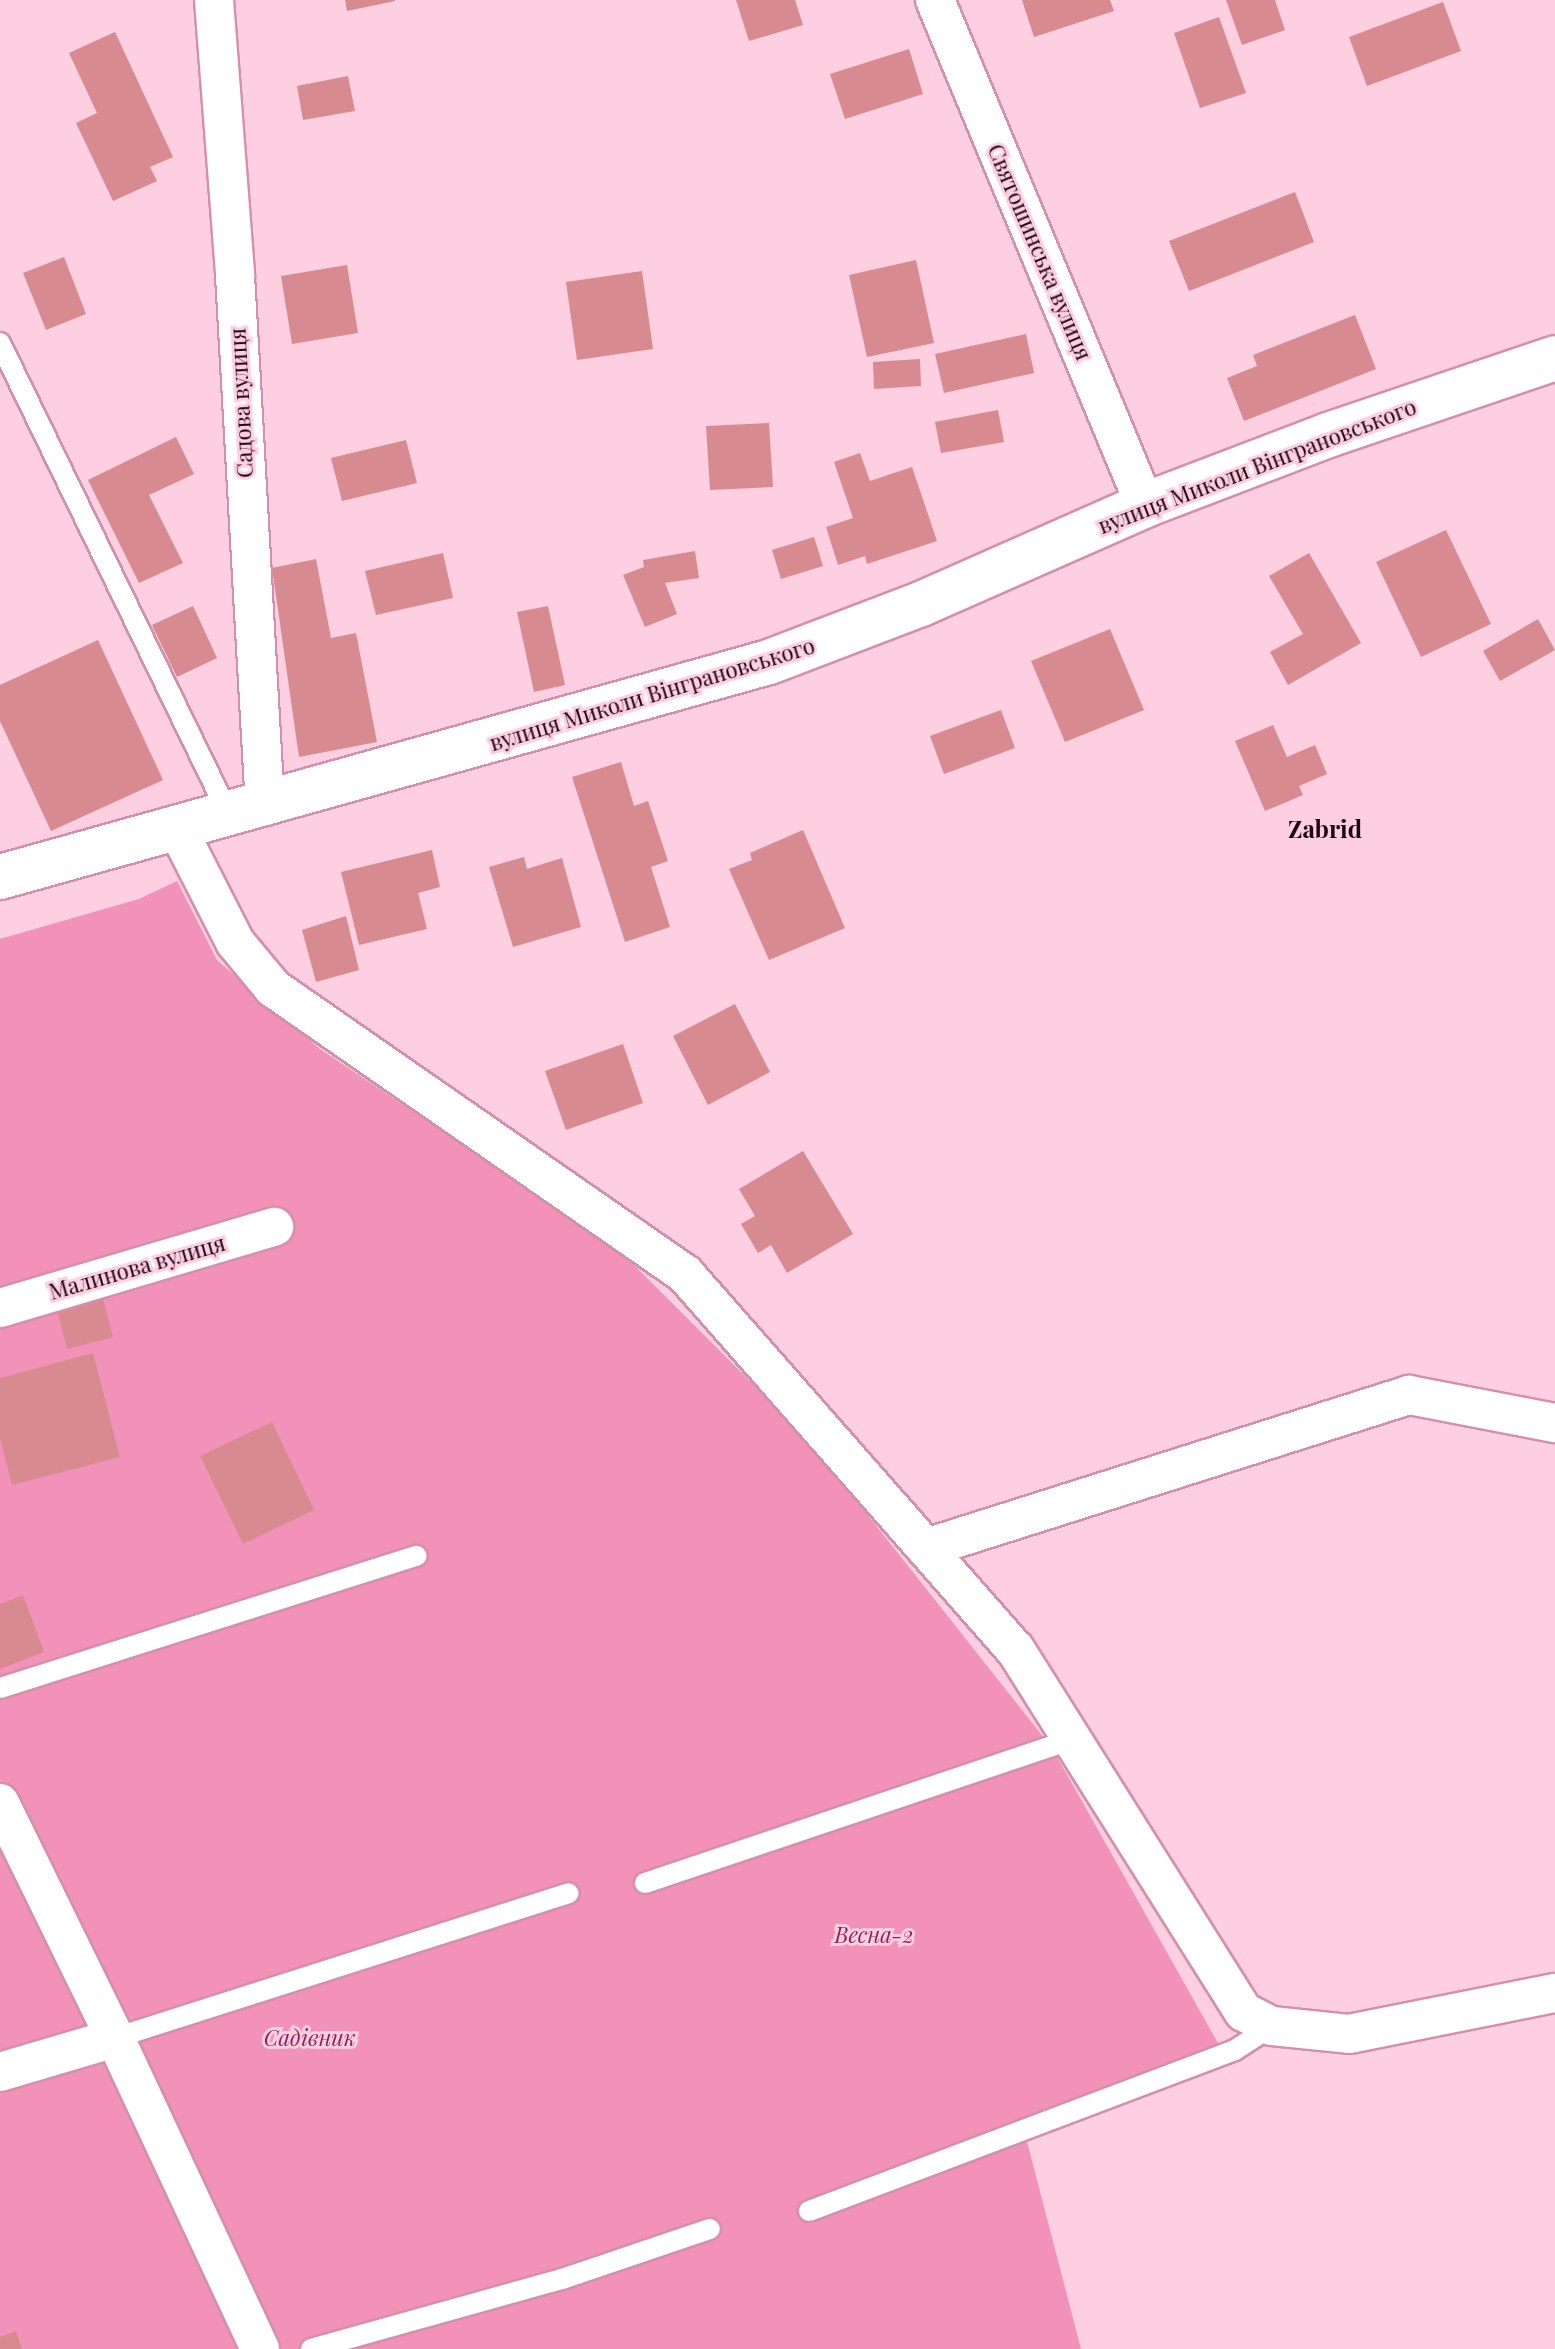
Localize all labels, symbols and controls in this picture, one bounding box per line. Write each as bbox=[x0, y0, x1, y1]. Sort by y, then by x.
street label: Святошинська вулиця bbox=[982, 140, 1098, 364]
street label: Садова вулиця bbox=[224, 327, 258, 479]
street label: вулиця Миколи Вінграновського bbox=[1094, 393, 1420, 539]
street label: вулиця Миколи Вінграновського bbox=[486, 632, 818, 756]
district label: Zabrid bbox=[1288, 815, 1362, 843]
street label: Малинова вулиця bbox=[46, 1229, 228, 1305]
park label: Весна-2 bbox=[834, 1922, 914, 1948]
park label: Садівник bbox=[264, 2025, 356, 2051]

